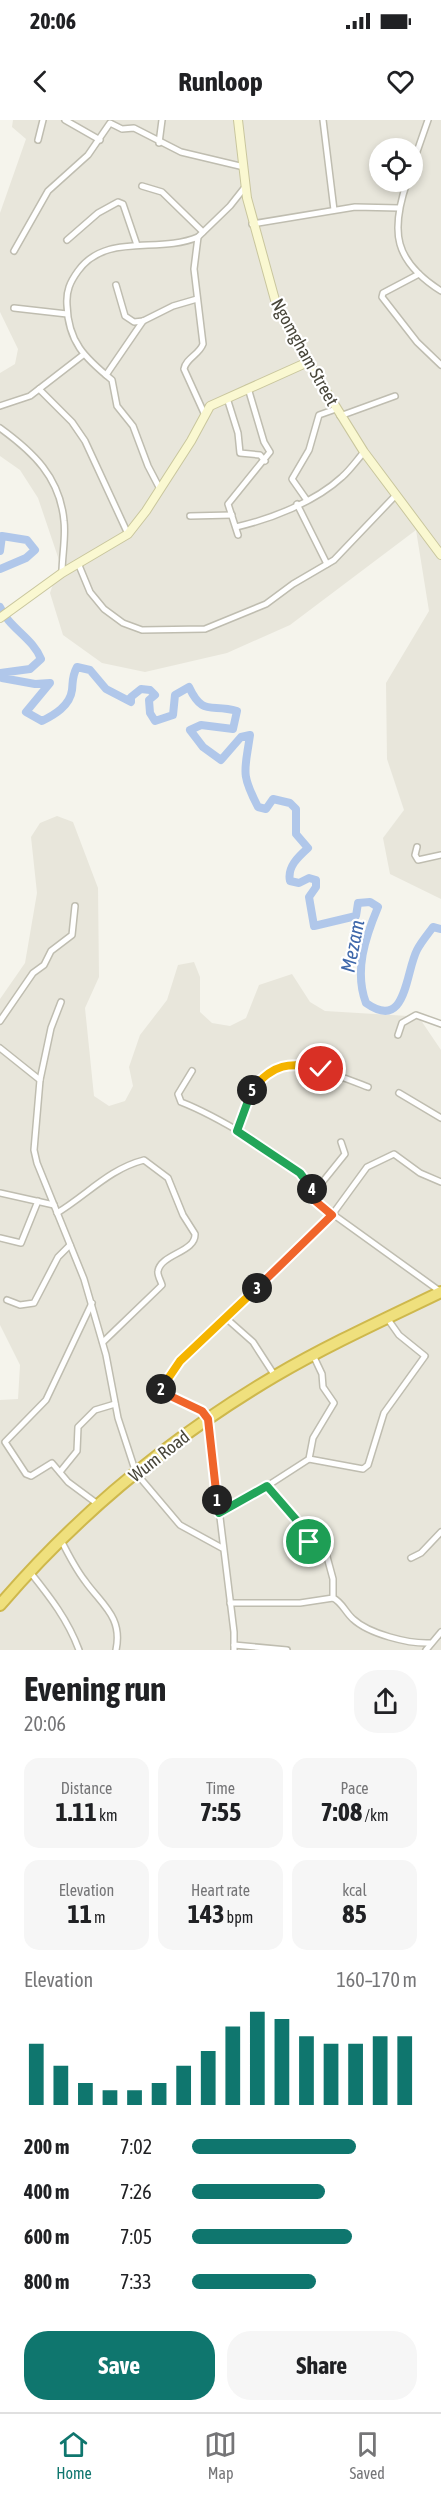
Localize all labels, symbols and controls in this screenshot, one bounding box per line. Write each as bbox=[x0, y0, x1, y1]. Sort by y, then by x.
text: 20:06 bbox=[30, 8, 76, 34]
icon: back bbox=[24, 65, 57, 98]
icon: heart bbox=[384, 65, 417, 98]
text: Runloop bbox=[178, 66, 263, 97]
map controls bbox=[369, 138, 423, 192]
button: locate bbox=[369, 138, 423, 192]
street label: Ngomgham Street bbox=[267, 295, 343, 409]
water label: Mezam bbox=[336, 918, 368, 974]
pin bbox=[295, 1043, 346, 1094]
icon: check bbox=[304, 1052, 337, 1085]
pin: 5 bbox=[237, 1075, 267, 1105]
text: 5 bbox=[248, 1081, 256, 1099]
pin: 4 bbox=[297, 1174, 327, 1204]
text: 4 bbox=[308, 1180, 316, 1198]
pin: 3 bbox=[242, 1273, 272, 1303]
text: 3 bbox=[253, 1279, 261, 1297]
pin: 2 bbox=[146, 1374, 176, 1404]
text: 2 bbox=[157, 1380, 165, 1398]
street label: Wum Road bbox=[124, 1426, 194, 1486]
pin: 1 bbox=[202, 1485, 232, 1515]
text: 1 bbox=[213, 1491, 221, 1509]
pin bbox=[283, 1516, 334, 1567]
icon: arrive bbox=[292, 1525, 325, 1558]
text: Evening run bbox=[24, 1670, 166, 1708]
button: share bbox=[354, 1670, 417, 1733]
text: 20:06 bbox=[24, 1712, 66, 1735]
text: Distance bbox=[61, 1779, 112, 1797]
text: Time bbox=[206, 1779, 235, 1797]
text: Pace bbox=[340, 1779, 369, 1797]
text: 1.11 bbox=[55, 1797, 97, 1827]
text: 7:55 bbox=[200, 1797, 241, 1827]
text: 7:08 bbox=[321, 1797, 362, 1827]
text: km bbox=[97, 1806, 118, 1824]
text: /km bbox=[362, 1806, 388, 1824]
text: Elevation bbox=[59, 1881, 114, 1899]
text: Heart rate bbox=[191, 1881, 250, 1899]
text: kcal bbox=[342, 1881, 367, 1899]
text: 11 bbox=[67, 1899, 92, 1929]
text: 143 bbox=[188, 1899, 224, 1929]
text: 85 bbox=[342, 1899, 367, 1929]
text: m bbox=[92, 1908, 106, 1926]
text: bpm bbox=[224, 1908, 253, 1926]
text: Elevation bbox=[24, 1968, 93, 1991]
text: 160–170 m bbox=[336, 1968, 417, 1991]
text: 200 m bbox=[24, 2135, 69, 2158]
text: 7:02 bbox=[120, 2135, 152, 2158]
text: 400 m bbox=[24, 2180, 69, 2203]
text: 7:26 bbox=[120, 2180, 152, 2203]
text: 600 m bbox=[24, 2225, 69, 2248]
text: 7:05 bbox=[120, 2225, 152, 2248]
text: 800 m bbox=[24, 2270, 69, 2293]
text: 7:33 bbox=[120, 2270, 152, 2293]
button: Save bbox=[24, 2331, 215, 2400]
button: Share bbox=[227, 2331, 417, 2400]
tab: Home bbox=[56, 2428, 92, 2482]
tab: Map bbox=[204, 2428, 237, 2482]
tab: Saved bbox=[349, 2428, 385, 2482]

